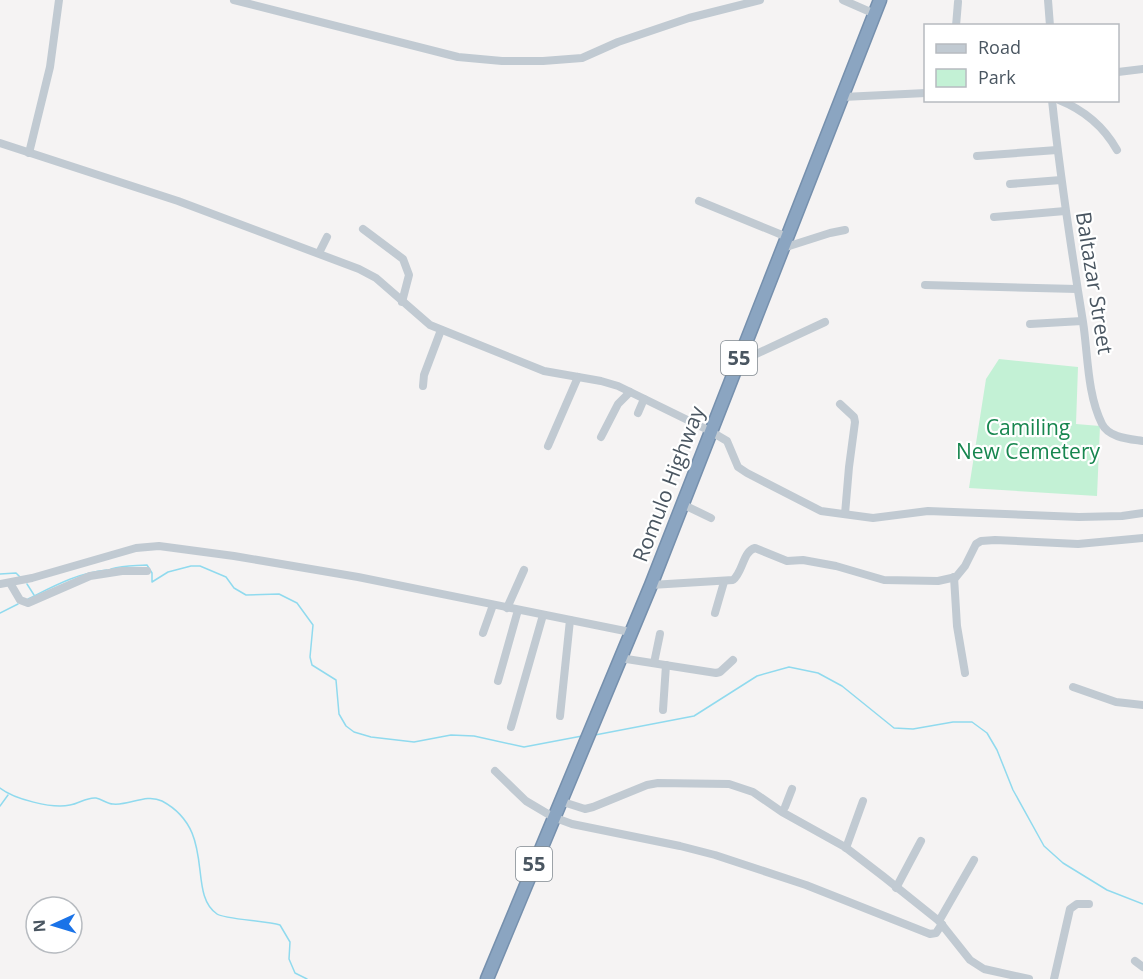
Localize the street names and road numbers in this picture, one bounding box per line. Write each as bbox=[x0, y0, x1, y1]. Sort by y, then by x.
street label: Baltazar Street bbox=[1070, 210, 1120, 356]
road number: 55 bbox=[721, 341, 757, 375]
street label: Romulo Highway bbox=[625, 401, 711, 566]
road number: 55 bbox=[516, 847, 552, 881]

